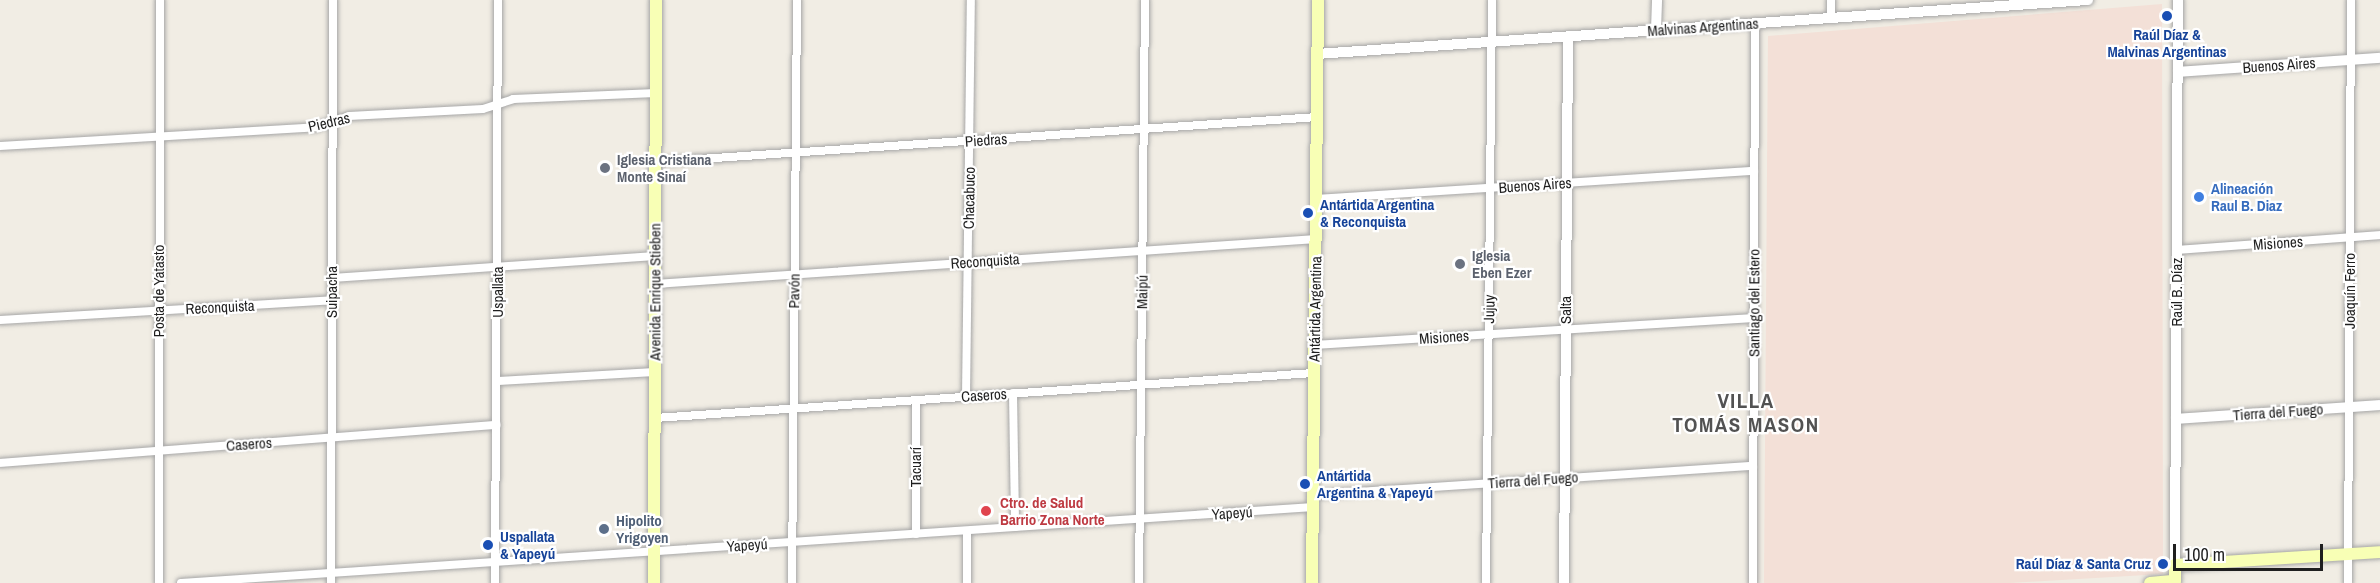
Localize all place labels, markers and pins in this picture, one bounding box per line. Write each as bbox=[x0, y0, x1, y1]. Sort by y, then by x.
marker: Raúl Díaz & Malvinas Argentinas bbox=[2160, 9, 2174, 23]
place label: Raúl Díaz & Malvinas Argentinas bbox=[2107, 25, 2227, 60]
place label: Iglesia Cristiana Monte Sinaí bbox=[617, 150, 711, 185]
marker: Iglesia Cristiana Monte Sinaí bbox=[598, 161, 612, 175]
place label: Alineación Raul B. Diaz bbox=[2211, 179, 2282, 214]
marker: Alineación Raul B. Diaz bbox=[2192, 190, 2206, 204]
place label: Antártida Argentina & Reconquista bbox=[1320, 195, 1435, 230]
marker: Antártida Argentina & Reconquista bbox=[1301, 206, 1315, 220]
place label: Iglesia Eben Ezer bbox=[1472, 246, 1531, 281]
marker: Iglesia Eben Ezer bbox=[1453, 257, 1467, 271]
place label: Antártida Argentina & Yapeyú bbox=[1317, 466, 1433, 501]
marker: Antártida Argentina & Yapeyú bbox=[1298, 477, 1312, 491]
place label: Ctro. de Salud Barrio Zona Norte bbox=[1000, 493, 1105, 528]
marker: Ctro. de Salud Barrio Zona Norte bbox=[977, 502, 995, 520]
place label: Hipolito Yrigoyen bbox=[616, 511, 669, 546]
marker: Hipolito Yrigoyen bbox=[597, 522, 611, 536]
place label: Uspallata & Yapeyú bbox=[500, 527, 555, 562]
marker: Uspallata & Yapeyú bbox=[481, 538, 495, 552]
place label: Raúl Díaz & Santa Cruz bbox=[2016, 555, 2151, 573]
marker: Raúl Díaz & Santa Cruz bbox=[2156, 557, 2170, 571]

